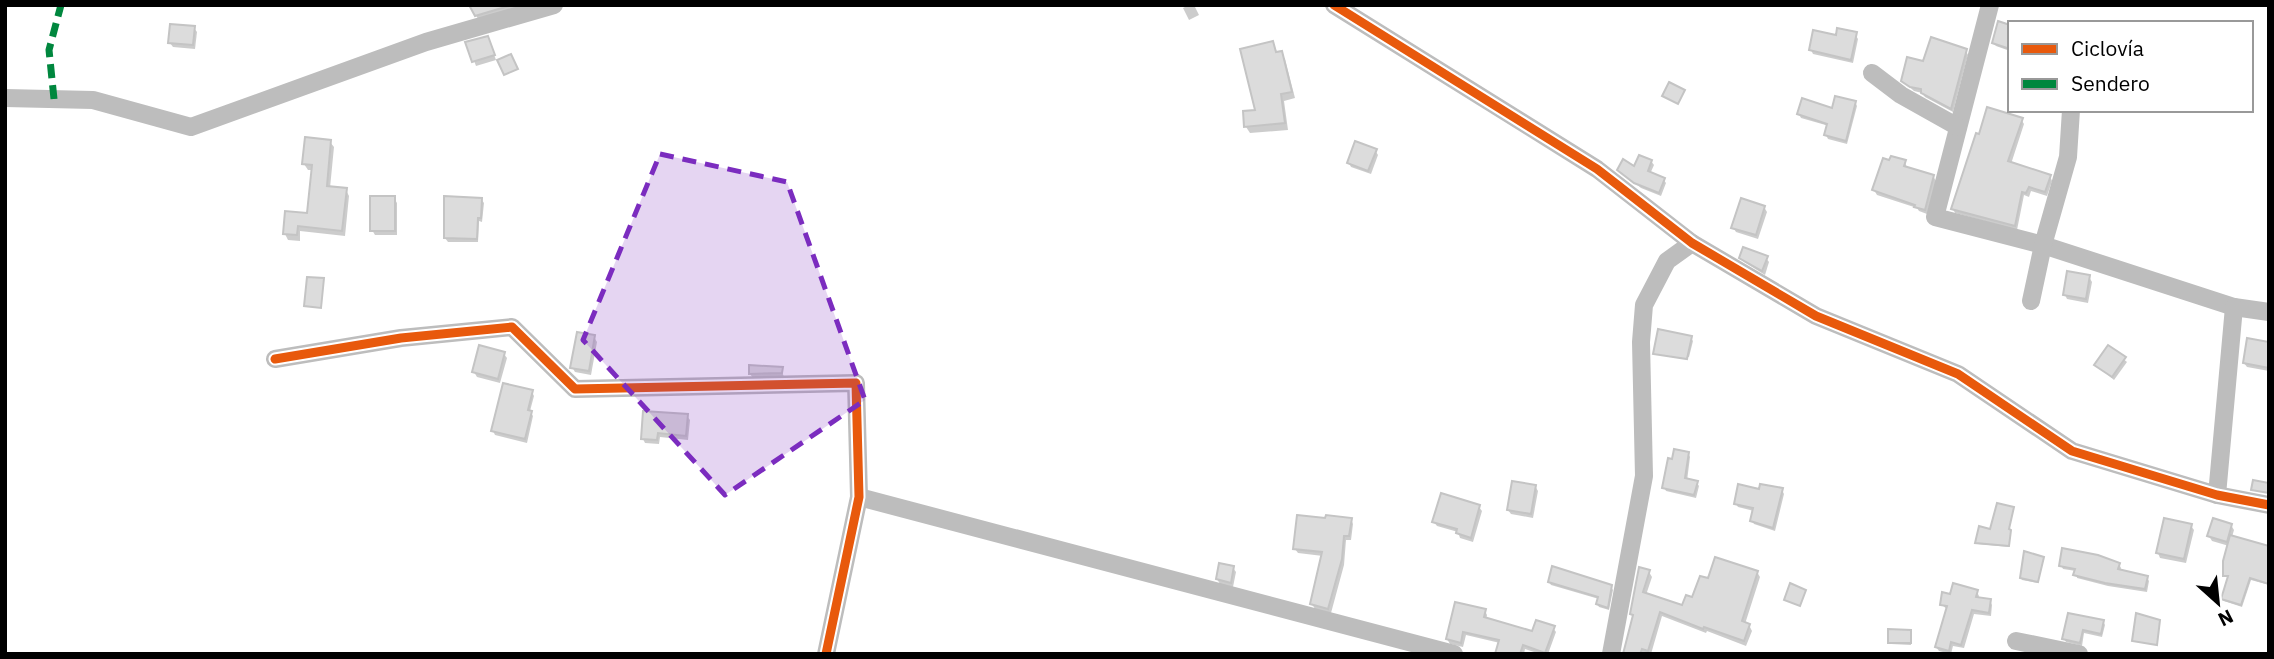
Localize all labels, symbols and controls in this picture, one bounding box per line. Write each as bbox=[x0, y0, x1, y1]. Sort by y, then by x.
legend bbox=[2008, 21, 2253, 112]
text: Ciclovía bbox=[2071, 34, 2144, 62]
text: Sendero bbox=[2071, 69, 2150, 97]
north arrow bbox=[2183, 568, 2253, 638]
text: N bbox=[2214, 604, 2237, 632]

